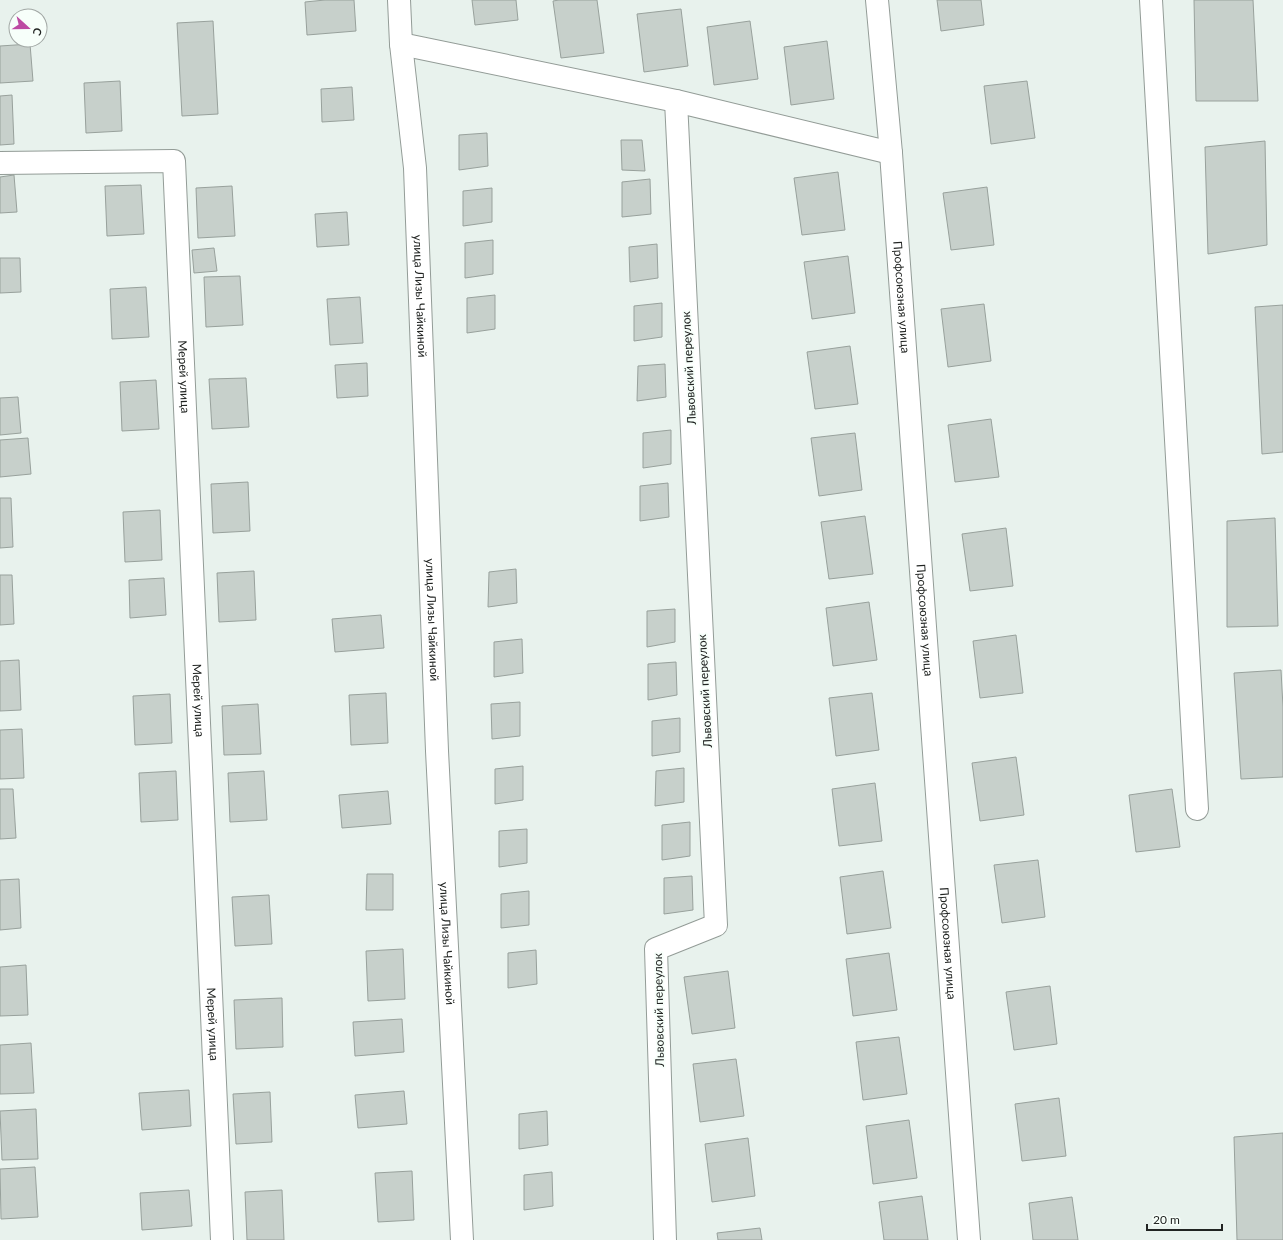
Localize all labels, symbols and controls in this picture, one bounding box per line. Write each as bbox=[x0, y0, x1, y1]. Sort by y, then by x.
north arrow bbox=[8, 8, 48, 48]
text: С bbox=[30, 26, 45, 38]
street label: улица Лизы Чайкиной bbox=[411, 234, 430, 358]
street label: Профсоюзная улица bbox=[890, 240, 913, 354]
street label: Львовский переулок bbox=[678, 310, 699, 426]
street label: Мерей улица bbox=[175, 340, 193, 414]
street label: улица Лизы Чайкиной bbox=[423, 558, 442, 682]
street label: Профсоюзная улица bbox=[914, 564, 937, 677]
street label: Львовский переулок bbox=[694, 633, 715, 749]
street label: Мерей улица bbox=[189, 664, 208, 737]
street label: улица Лизы Чайкиной bbox=[437, 882, 458, 1005]
street label: Профсоюзная улица bbox=[937, 887, 960, 1000]
street label: Львовский переулок bbox=[650, 952, 667, 1068]
street label: Мерей улица bbox=[204, 987, 222, 1061]
scale bar bbox=[1147, 1206, 1222, 1232]
text: 20 m bbox=[1153, 1212, 1180, 1227]

